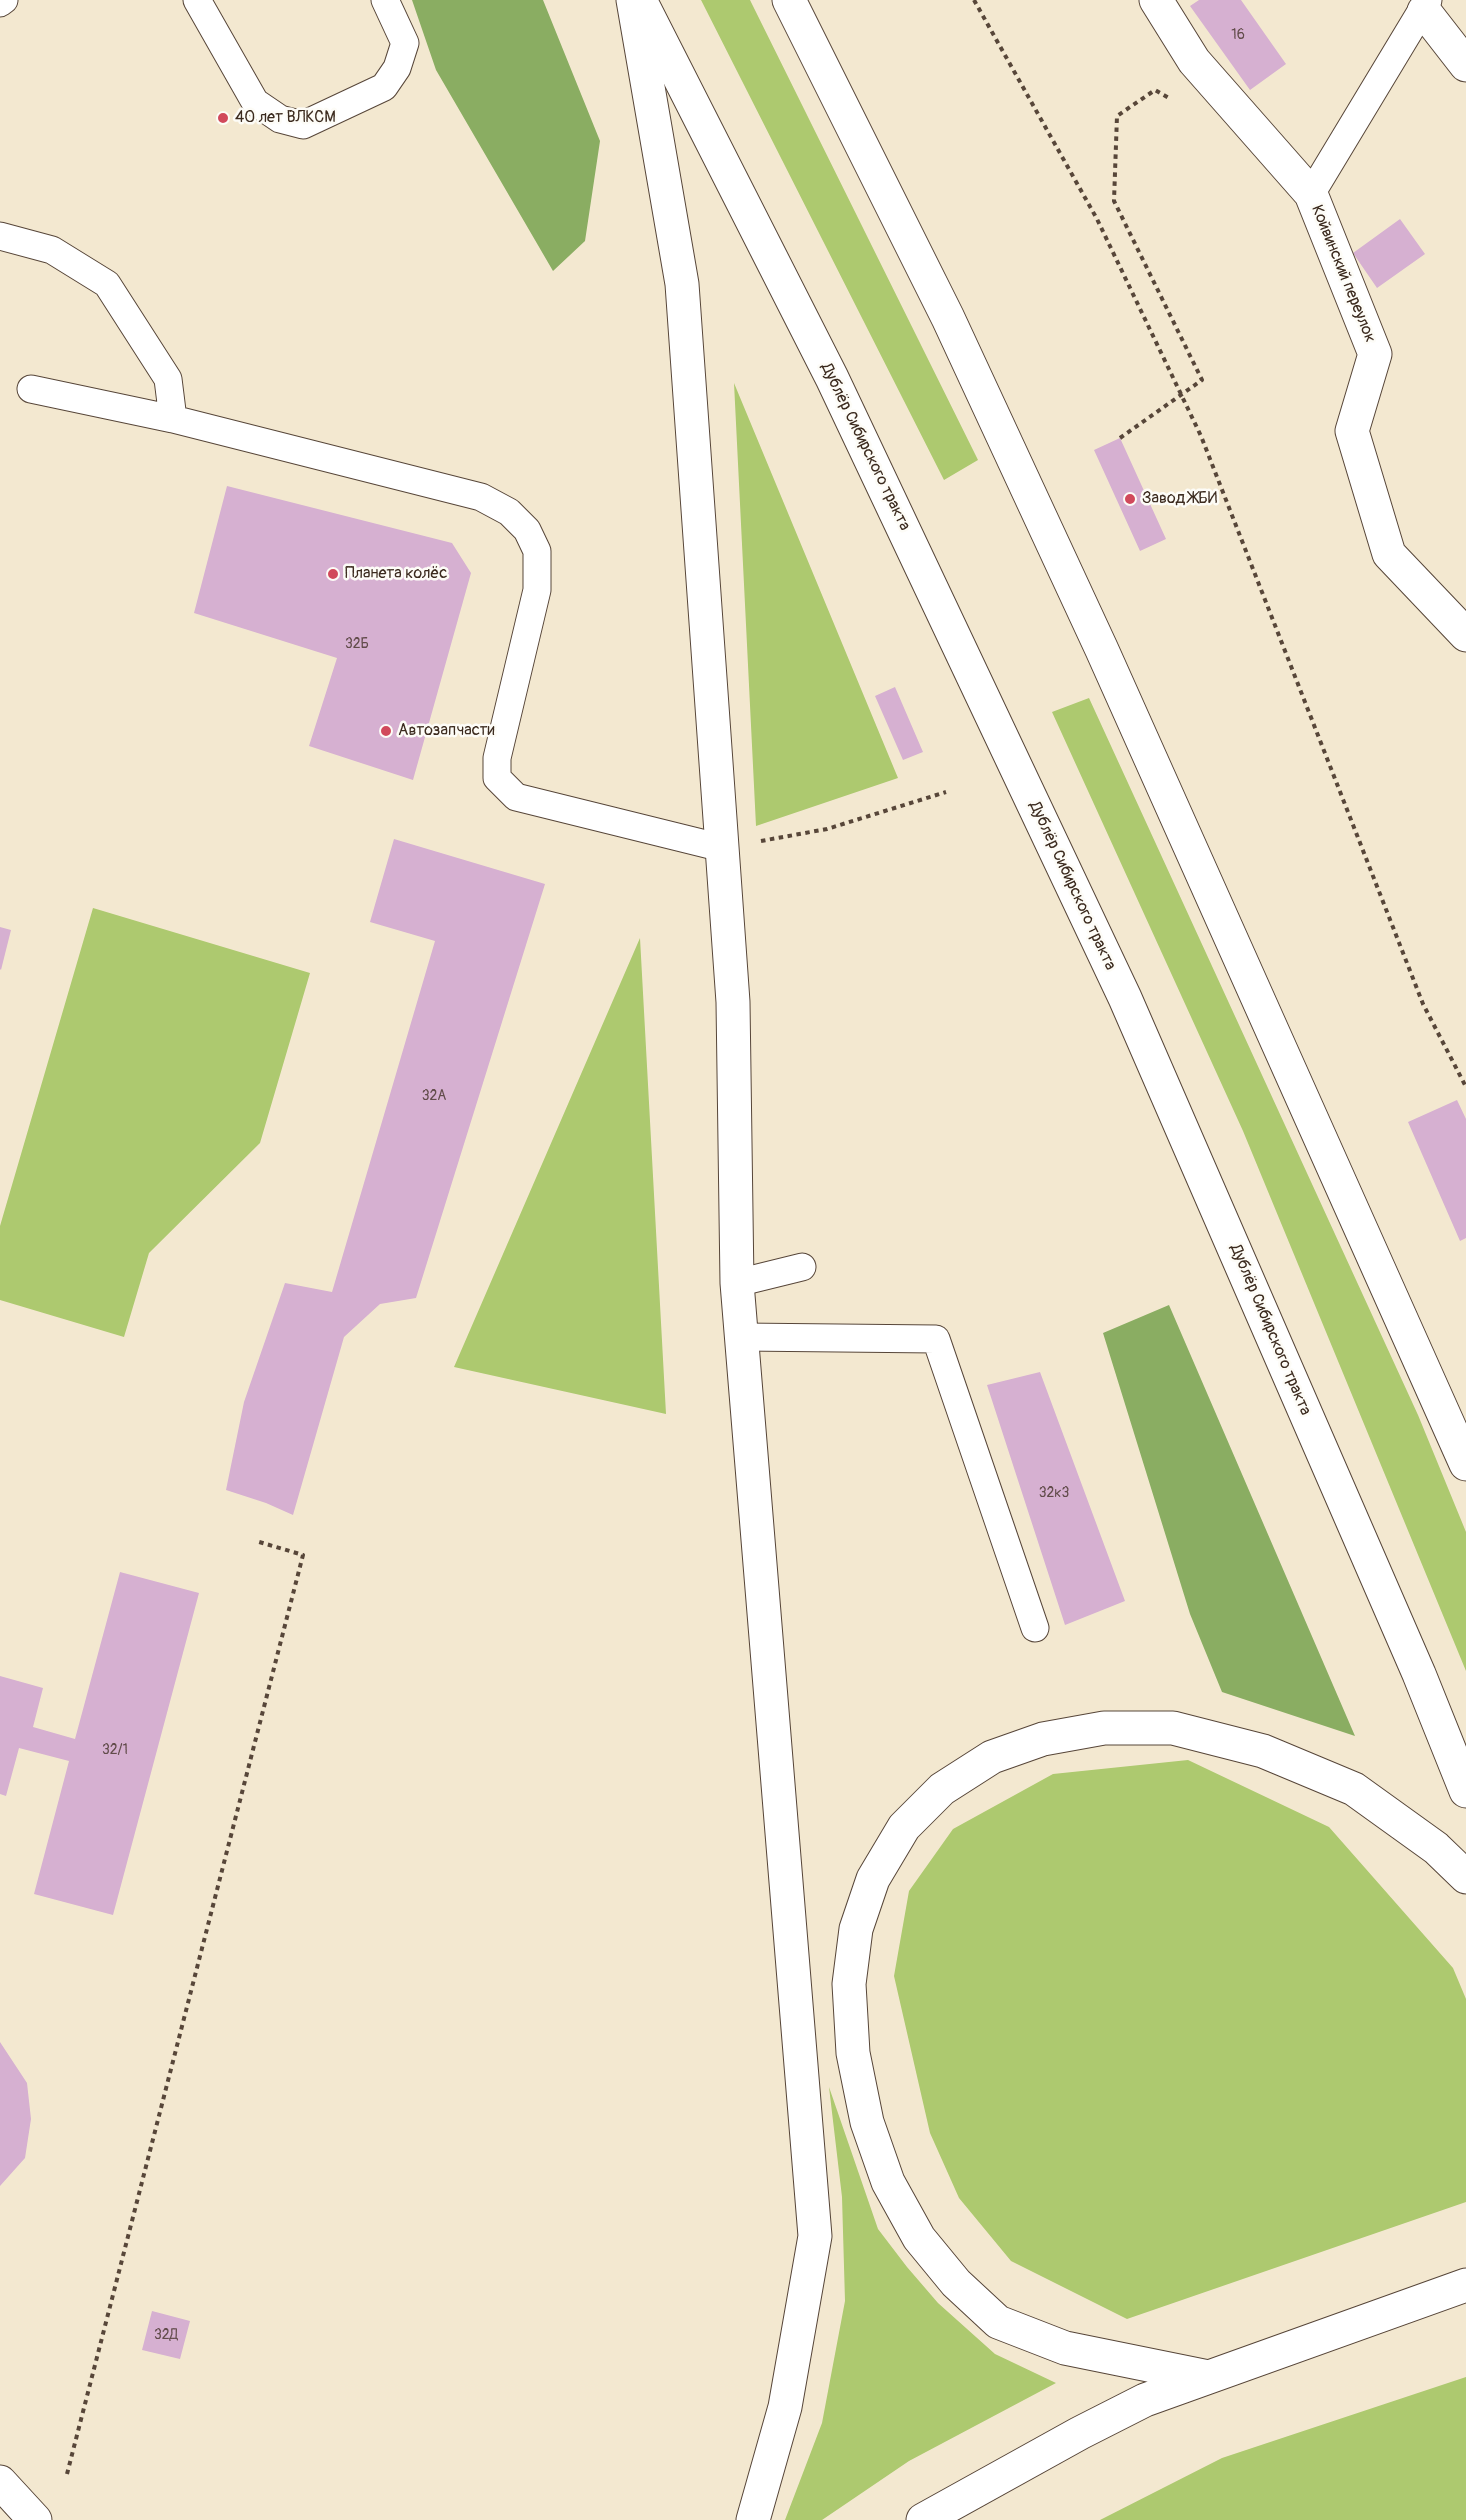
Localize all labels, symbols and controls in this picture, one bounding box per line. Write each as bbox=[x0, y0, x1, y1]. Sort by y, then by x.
house number: 16 bbox=[1231, 27, 1245, 43]
place label: 40 лет ВЛКСМ bbox=[235, 108, 336, 128]
marker: 40 лет ВЛКСМ bbox=[216, 111, 230, 125]
street label: Койвинский переулок bbox=[1307, 202, 1379, 346]
street label: Дублёр Сибирского тракта bbox=[816, 360, 914, 534]
place label: Завод ЖБИ bbox=[1142, 489, 1217, 509]
marker: Завод ЖБИ bbox=[1123, 492, 1137, 506]
place label: Планета колёс bbox=[345, 564, 447, 584]
marker: Планета колёс bbox=[326, 567, 340, 581]
house number: 32Б bbox=[345, 636, 369, 652]
place label: Автозапчасти bbox=[398, 721, 495, 741]
marker: Автозапчасти bbox=[379, 724, 393, 738]
street label: Дублёр Сибирского тракта bbox=[1024, 799, 1120, 973]
house number: 32А bbox=[422, 1088, 446, 1104]
street label: Дублёр Сибирского тракта bbox=[1225, 1242, 1315, 1418]
house number: 32к3 bbox=[1039, 1485, 1069, 1501]
house number: 32/1 bbox=[102, 1742, 128, 1758]
house number: 32Д bbox=[154, 2327, 178, 2343]

